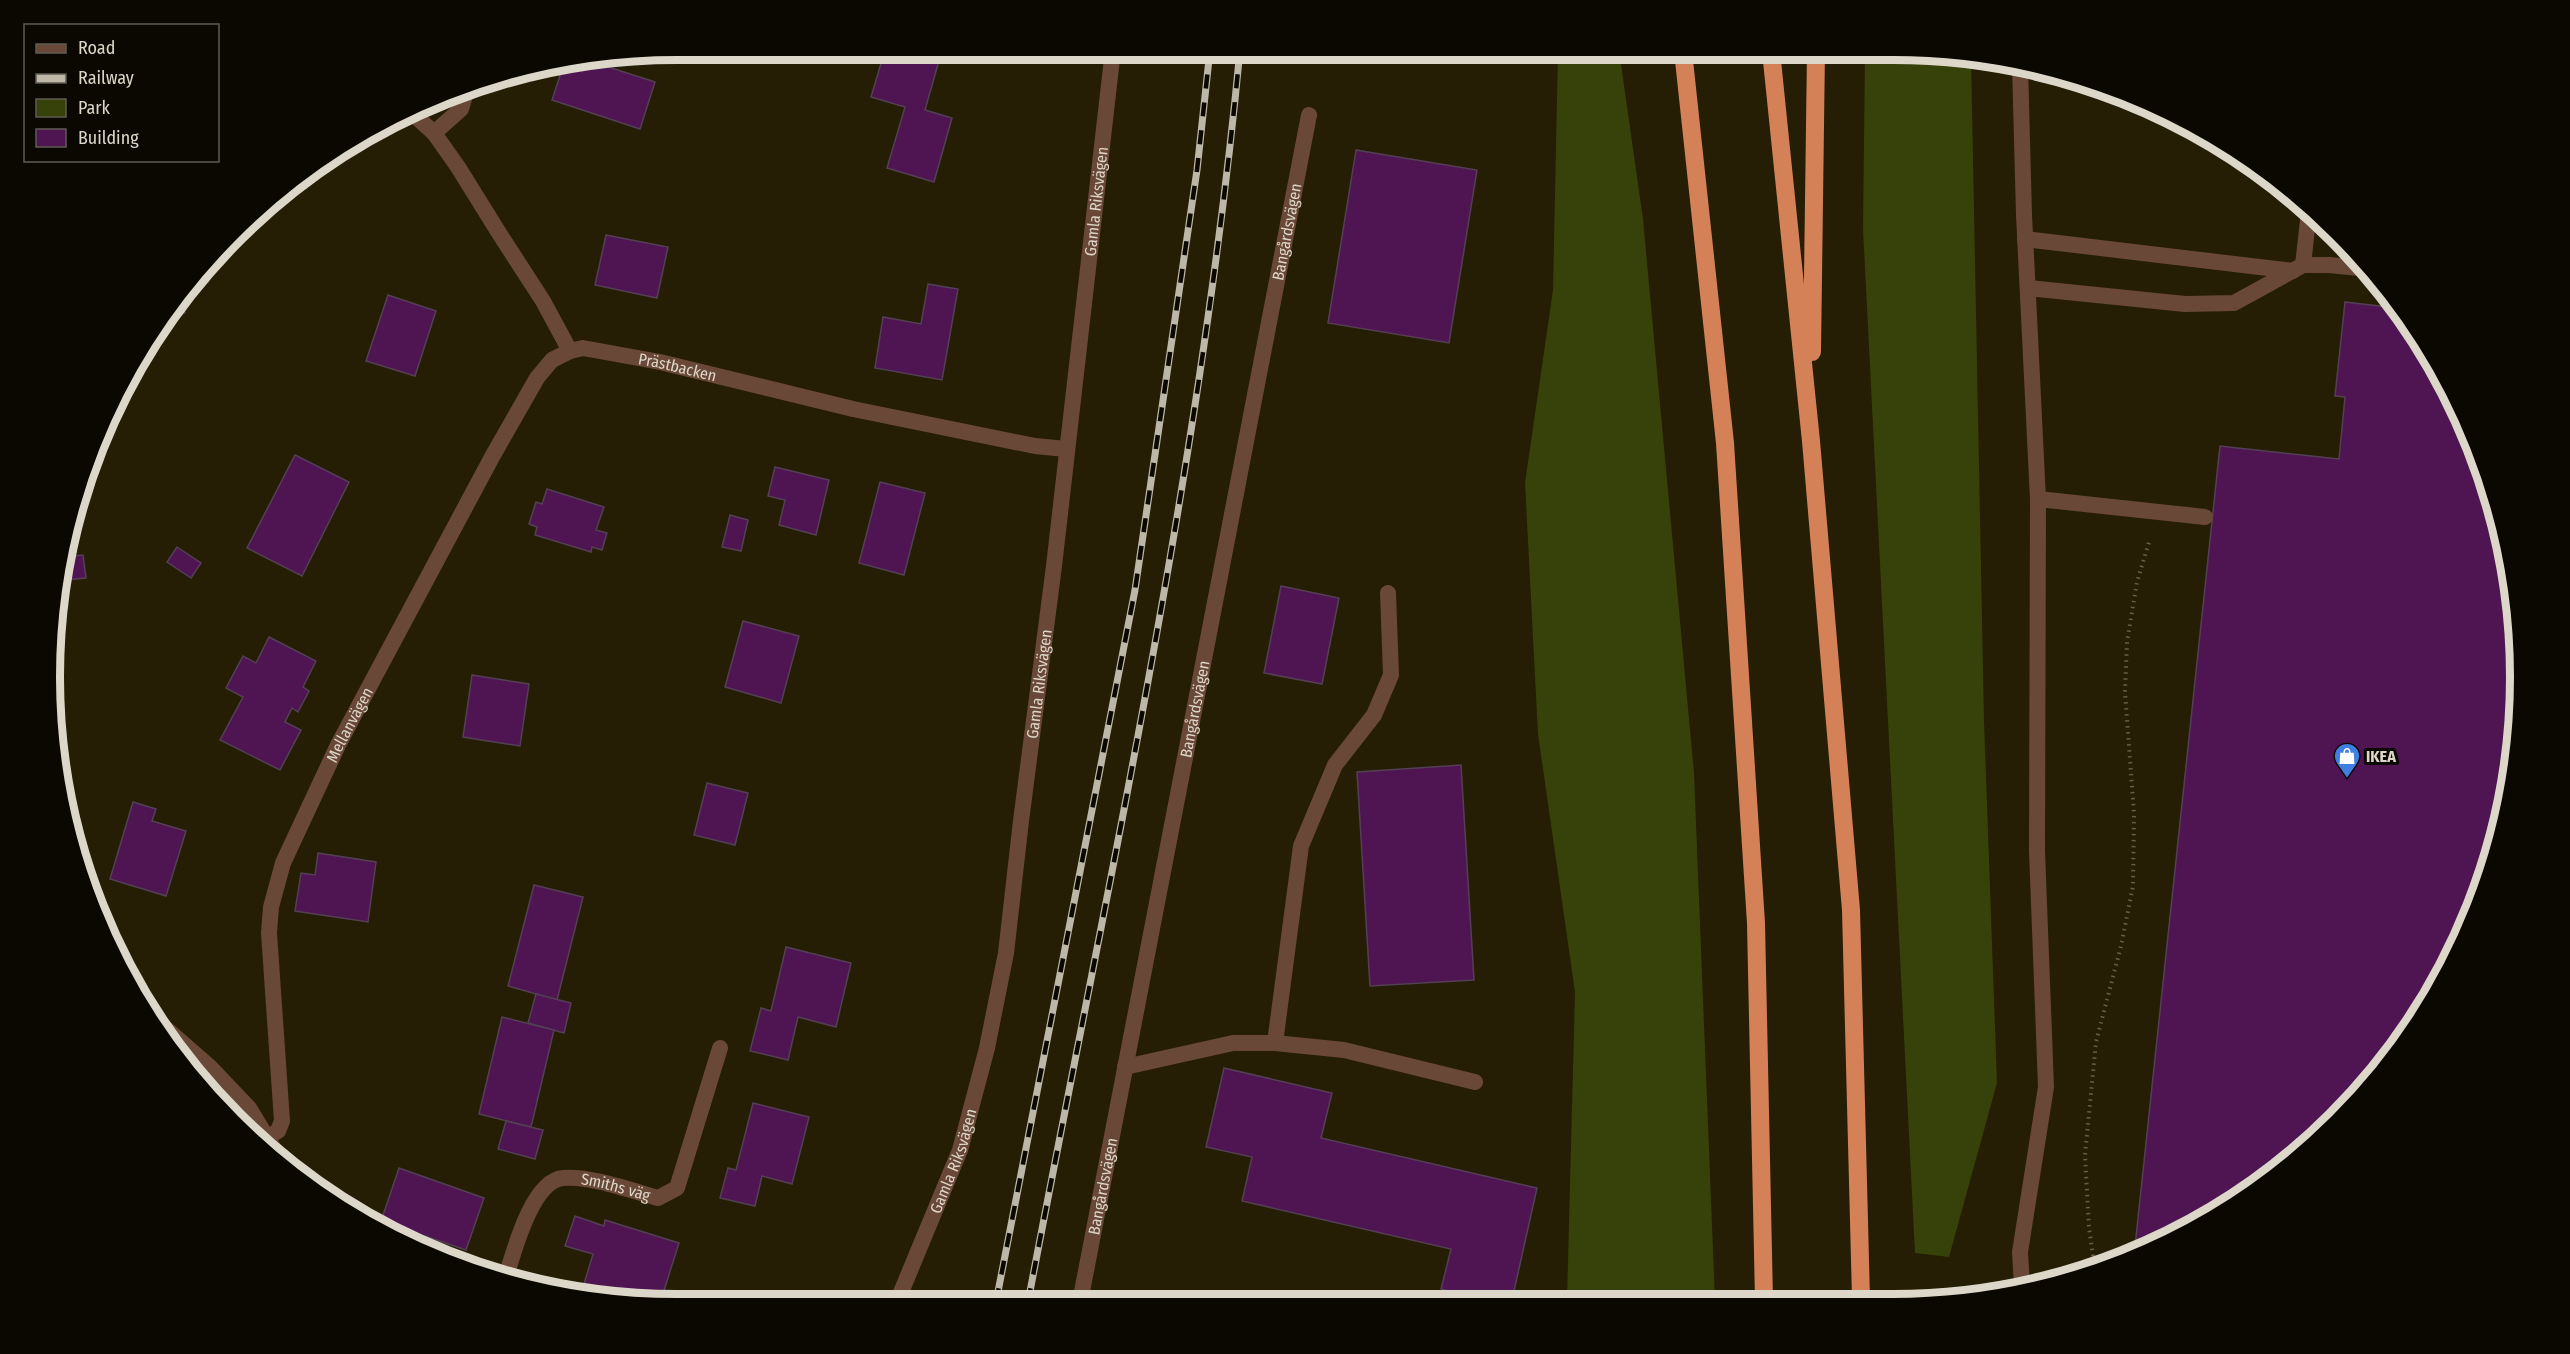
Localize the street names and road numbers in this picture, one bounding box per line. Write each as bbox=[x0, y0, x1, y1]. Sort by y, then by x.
street label: Gamla Riksvägen bbox=[1080, 146, 1111, 257]
street label: Bangårdsvägen bbox=[1268, 182, 1305, 282]
street label: Prästbacken bbox=[637, 349, 719, 385]
street label: Gamla Riksvägen bbox=[1022, 628, 1055, 740]
street label: Bangårdsvägen bbox=[1176, 659, 1213, 759]
street label: Mellanvägen bbox=[322, 684, 377, 765]
street label: Gamla Riksvägen bbox=[925, 1106, 980, 1216]
street label: Bangårdsvägen bbox=[1084, 1136, 1121, 1236]
street label: Smiths väg bbox=[580, 1169, 653, 1205]

